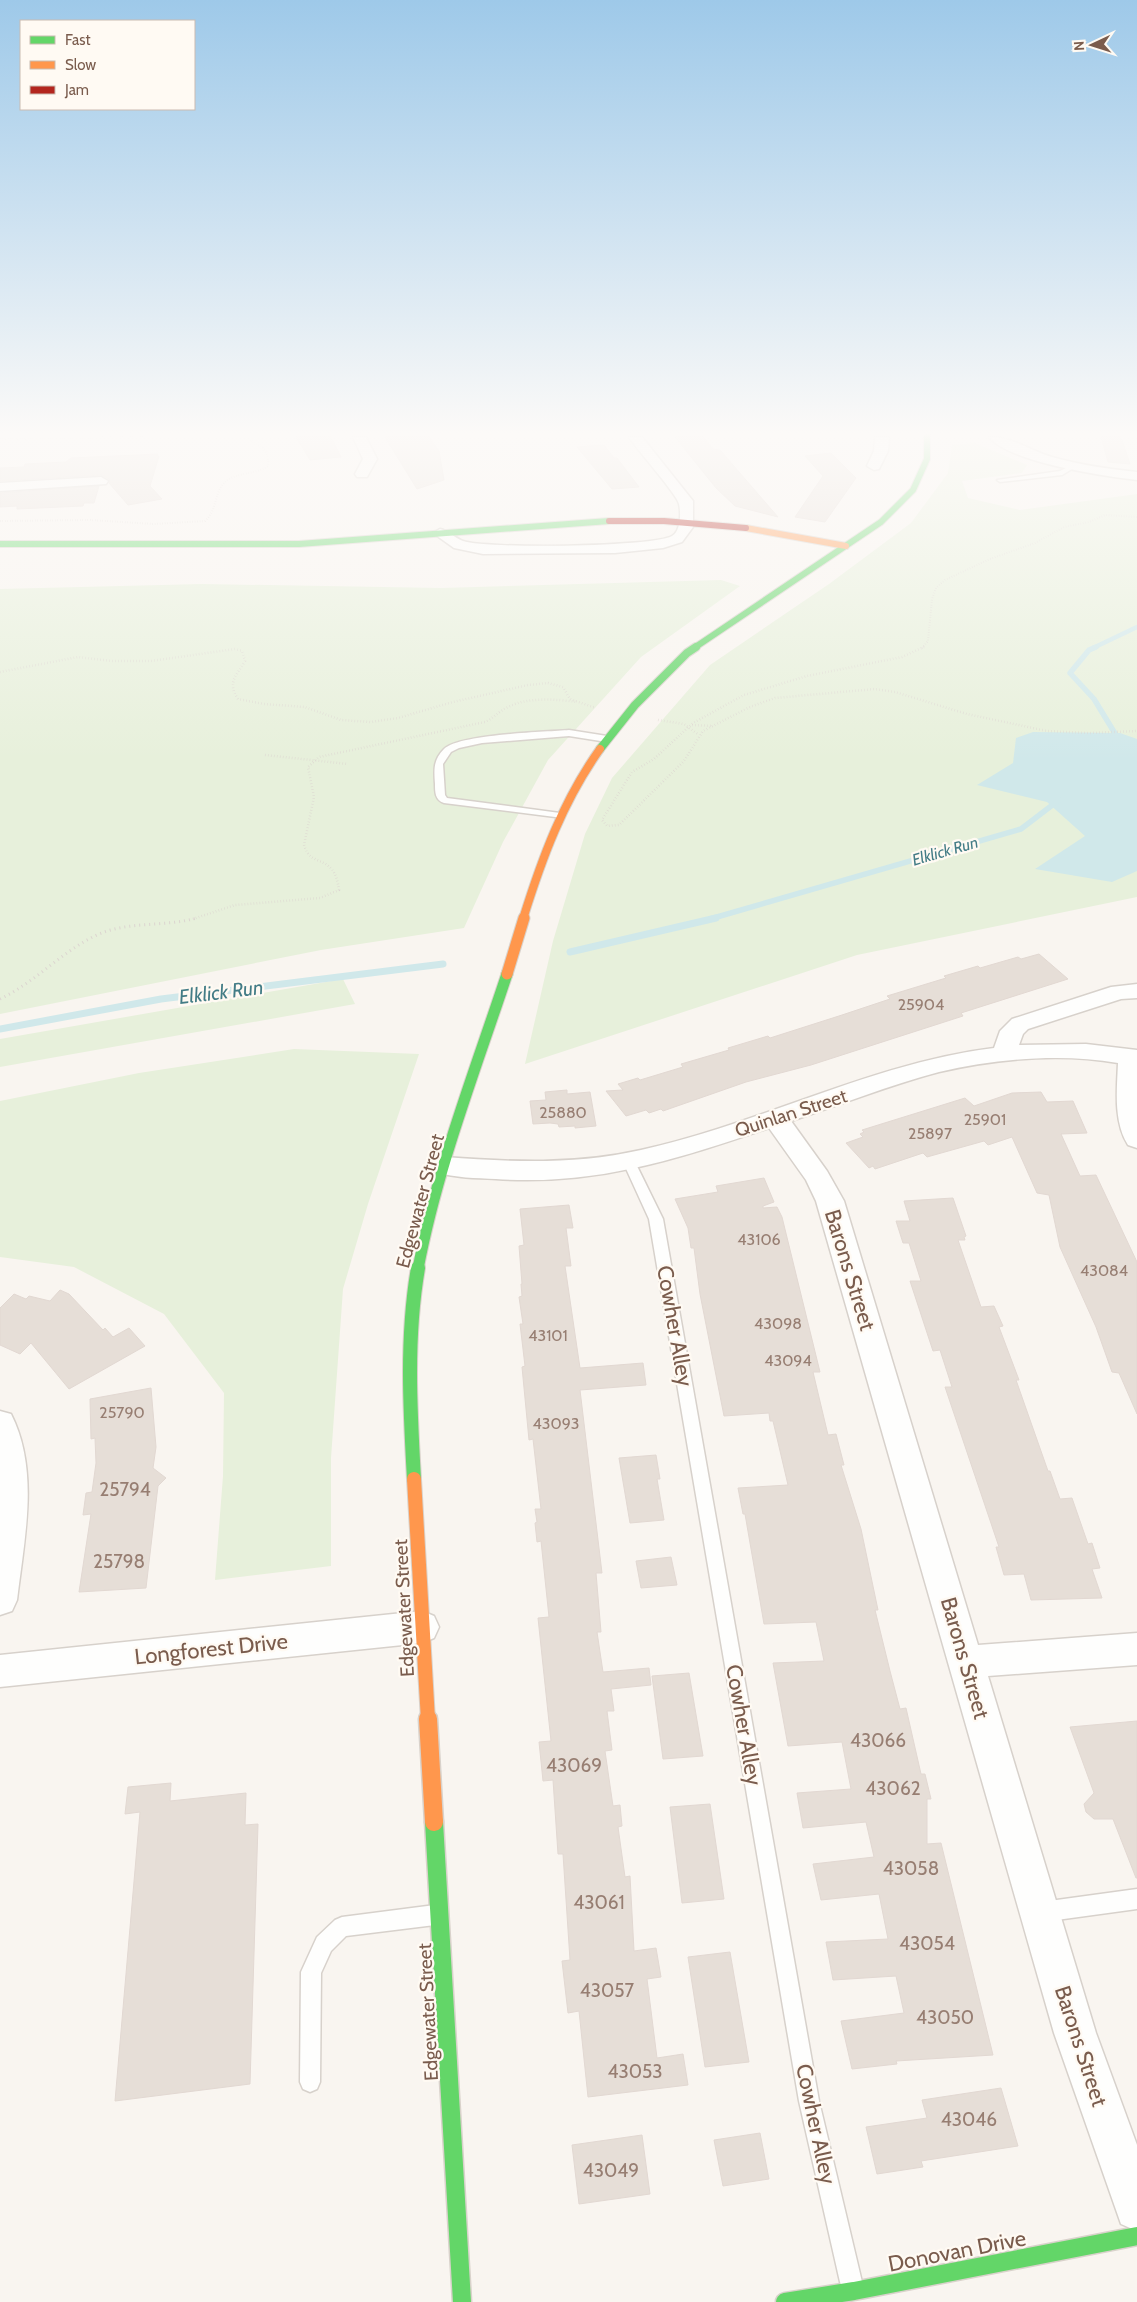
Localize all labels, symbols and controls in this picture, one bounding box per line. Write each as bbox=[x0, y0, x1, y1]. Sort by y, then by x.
legend bbox=[20, 20, 195, 110]
north arrow bbox=[1067, 20, 1117, 70]
text: Fast bbox=[65, 31, 90, 49]
text: N bbox=[1070, 40, 1088, 51]
text: Slow bbox=[65, 56, 96, 74]
text: Jam bbox=[64, 81, 89, 99]
water label: Elklick Run bbox=[910, 833, 980, 869]
water label: Elklick Run bbox=[177, 975, 265, 1009]
house number: 25904 bbox=[898, 995, 944, 1014]
street label: Quinlan Street bbox=[732, 1084, 850, 1142]
house number: 25880 bbox=[539, 1103, 587, 1122]
house number: 25901 bbox=[964, 1110, 1006, 1129]
house number: 25897 bbox=[908, 1124, 952, 1143]
street label: Edgewater Street bbox=[391, 1131, 449, 1271]
street label: Barons Street bbox=[819, 1206, 881, 1334]
house number: 43106 bbox=[737, 1230, 781, 1249]
house number: 43084 bbox=[1080, 1261, 1128, 1280]
street label: Cowher Alley bbox=[651, 1263, 699, 1389]
house number: 43098 bbox=[754, 1314, 802, 1333]
house number: 43101 bbox=[528, 1326, 568, 1345]
house number: 43094 bbox=[764, 1351, 812, 1370]
house number: 25790 bbox=[99, 1403, 145, 1422]
house number: 43093 bbox=[533, 1414, 579, 1433]
house number: 25794 bbox=[99, 1478, 151, 1501]
street label: Edgewater Street bbox=[389, 1538, 419, 1677]
house number: 25798 bbox=[93, 1550, 145, 1573]
street label: Barons Street bbox=[935, 1594, 995, 1723]
street label: Longforest Drive bbox=[133, 1628, 289, 1670]
street label: Cowher Alley bbox=[720, 1662, 768, 1788]
house number: 43066 bbox=[850, 1729, 906, 1752]
house number: 43069 bbox=[546, 1754, 602, 1777]
house number: 43062 bbox=[865, 1777, 921, 1800]
house number: 43058 bbox=[883, 1857, 939, 1880]
house number: 43061 bbox=[573, 1891, 625, 1914]
house number: 43054 bbox=[899, 1932, 955, 1955]
street label: Edgewater Street bbox=[413, 1942, 443, 2081]
house number: 43057 bbox=[580, 1979, 635, 2002]
street label: Barons Street bbox=[1049, 1982, 1113, 2110]
house number: 43050 bbox=[916, 2006, 974, 2029]
house number: 43053 bbox=[607, 2060, 663, 2083]
street label: Cowher Alley bbox=[790, 2061, 842, 2187]
house number: 43046 bbox=[941, 2108, 997, 2131]
house number: 43049 bbox=[583, 2159, 639, 2182]
street label: Donovan Drive bbox=[886, 2224, 1028, 2278]

